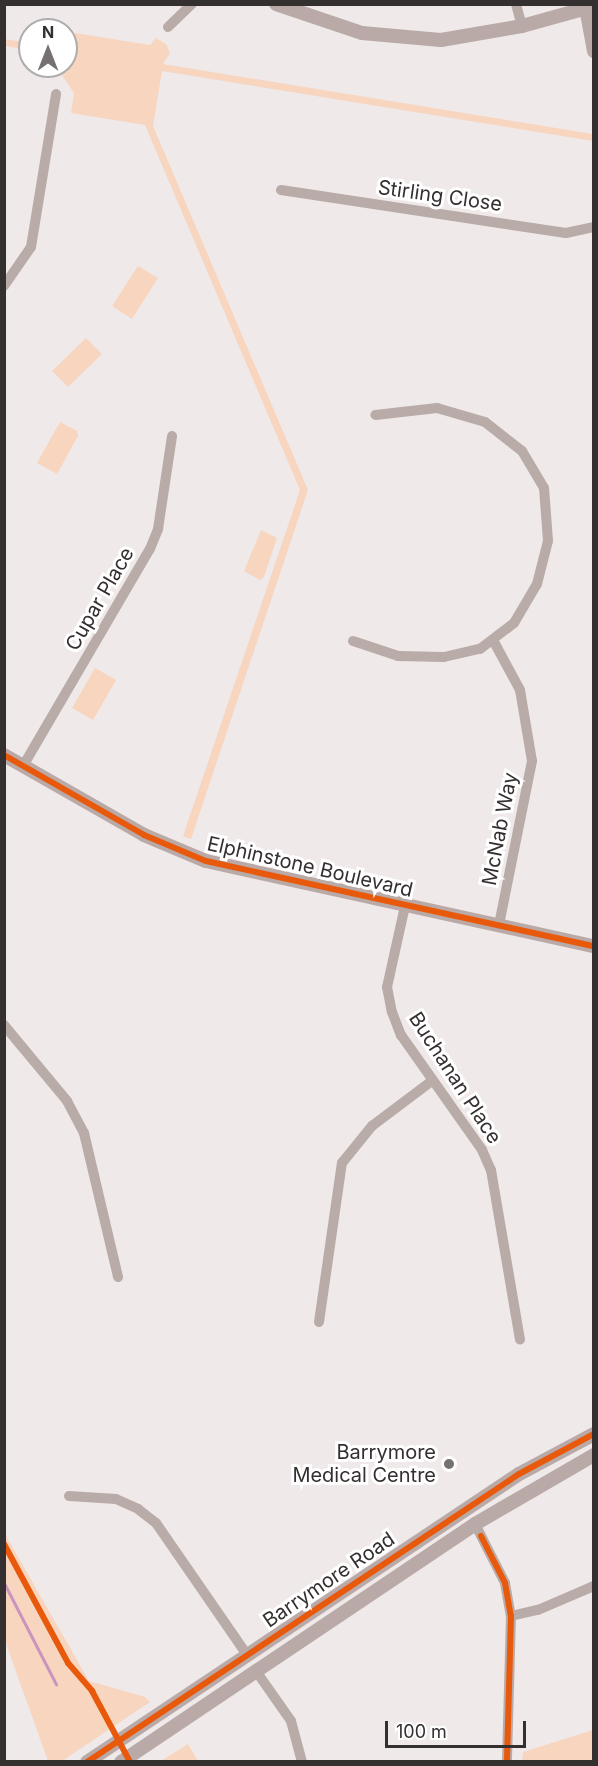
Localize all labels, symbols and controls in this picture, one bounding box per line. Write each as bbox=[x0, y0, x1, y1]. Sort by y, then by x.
north arrow bbox=[18, 18, 78, 78]
text: N bbox=[42, 22, 54, 42]
street label: Stirling Close bbox=[376, 175, 504, 217]
street label: Cupar Place bbox=[61, 543, 139, 655]
street label: McNab Way bbox=[477, 770, 523, 888]
street label: Elphinstone Boulevard bbox=[205, 832, 415, 902]
street label: Buchanan Place bbox=[404, 1008, 506, 1148]
place label: Barrymore Medical Centre bbox=[292, 1440, 436, 1487]
marker: Barrymore Medical Centre bbox=[440, 1455, 458, 1473]
street label: Barrymore Road bbox=[259, 1527, 399, 1633]
scale bar bbox=[388, 1709, 529, 1747]
text: 100 m bbox=[396, 1721, 447, 1742]

